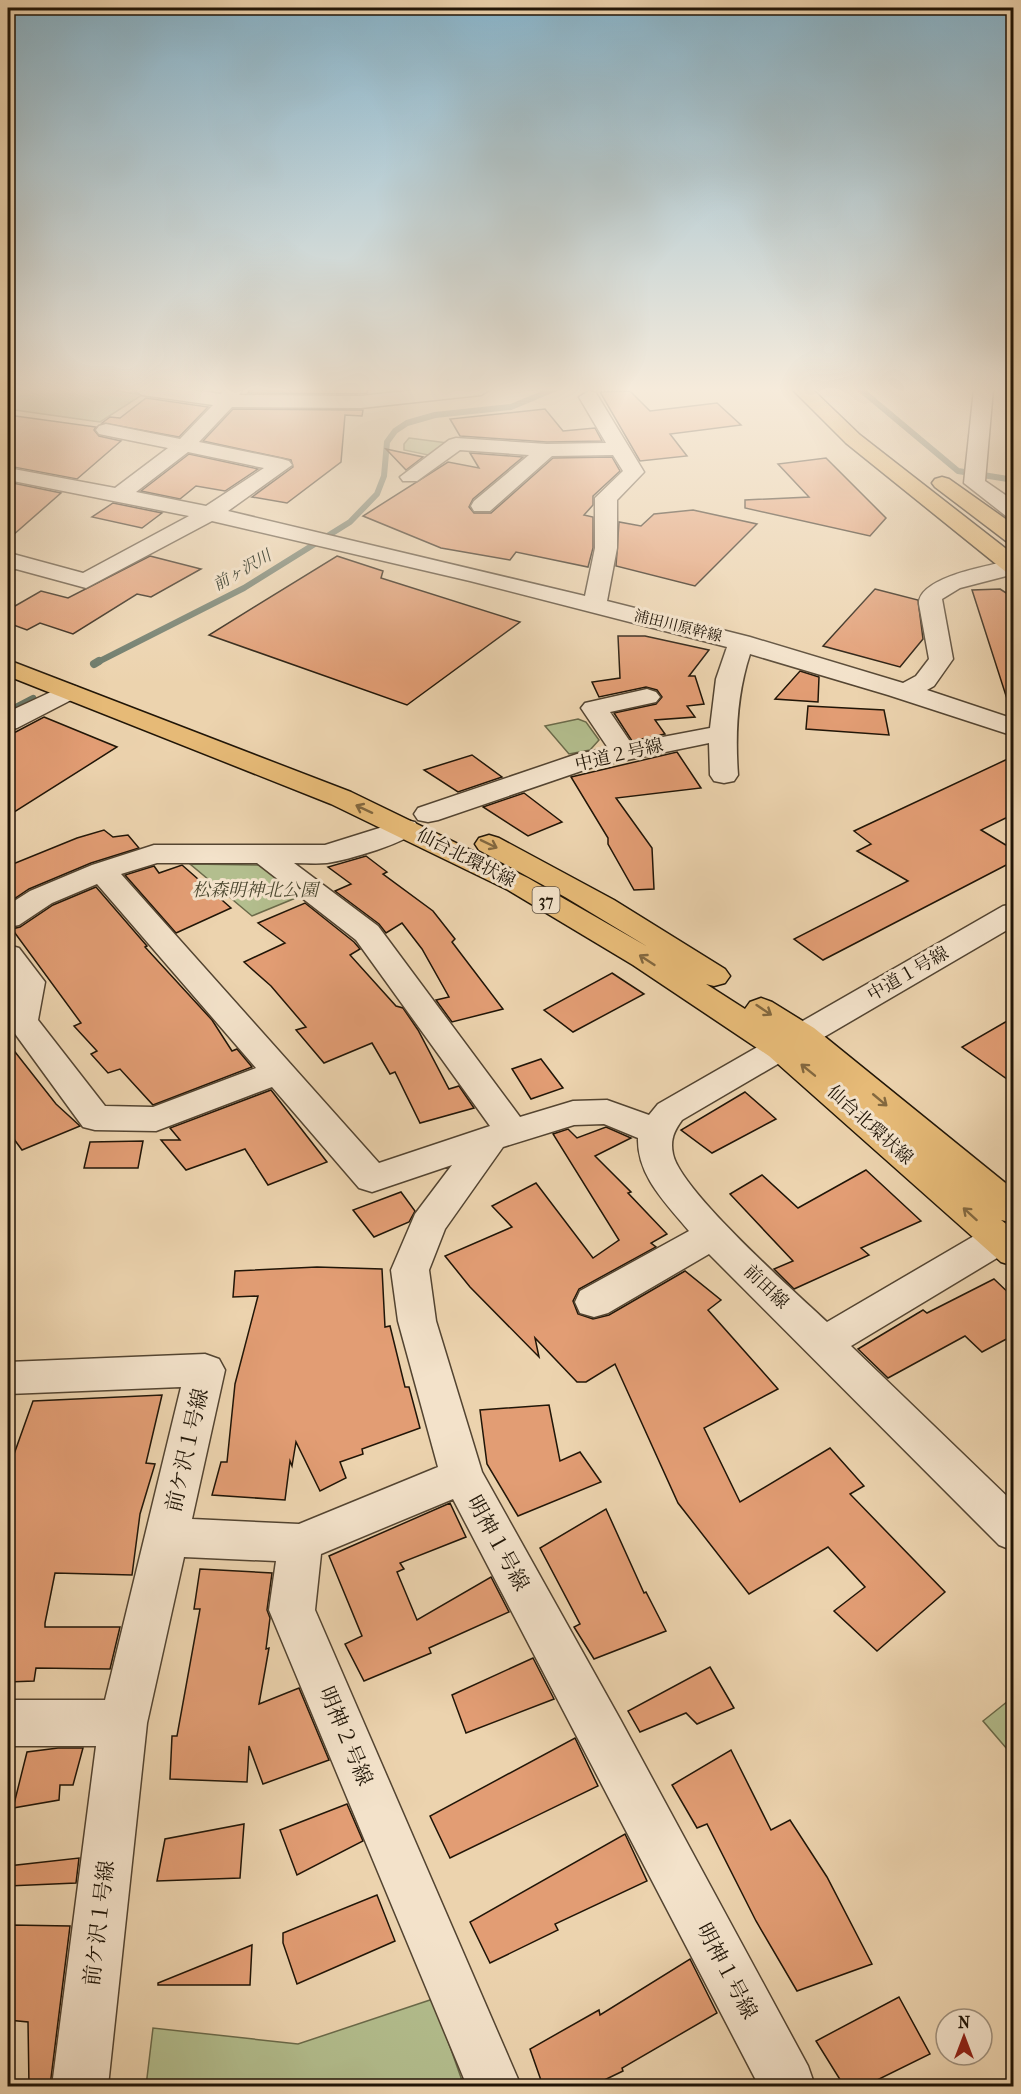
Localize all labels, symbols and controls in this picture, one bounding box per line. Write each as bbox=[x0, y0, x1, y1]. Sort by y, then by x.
water label: 前ヶ沢川 bbox=[210, 545, 276, 594]
street label: 浦田川原幹線 bbox=[632, 606, 724, 646]
street label: 中道２号線 bbox=[573, 735, 665, 775]
one-way arrow bbox=[356, 803, 374, 814]
street label: 仙台北環状線 bbox=[413, 824, 519, 892]
one-way arrow bbox=[480, 839, 498, 851]
park label: 松森明神北公園 bbox=[192, 880, 321, 901]
road number: 37 bbox=[532, 887, 560, 913]
street label: 中道１号線 bbox=[864, 942, 952, 1006]
one-way arrow bbox=[639, 954, 656, 966]
one-way arrow bbox=[755, 1004, 771, 1016]
one-way arrow bbox=[800, 1064, 816, 1077]
street label: 仙台北環状線 bbox=[823, 1081, 917, 1169]
one-way arrow bbox=[872, 1093, 888, 1106]
one-way arrow bbox=[962, 1207, 977, 1221]
street label: 前田線 bbox=[739, 1261, 793, 1313]
street label: 前ケ沢１号線 bbox=[161, 1386, 213, 1514]
street label: 明神１号線 bbox=[462, 1491, 534, 1595]
street label: 明神２号線 bbox=[314, 1683, 378, 1789]
street label: 前ケ沢１号線 bbox=[79, 1859, 119, 1987]
street label: 明神１号線 bbox=[692, 1919, 762, 2023]
north arrow bbox=[934, 2007, 994, 2067]
text: N bbox=[958, 2013, 971, 2032]

